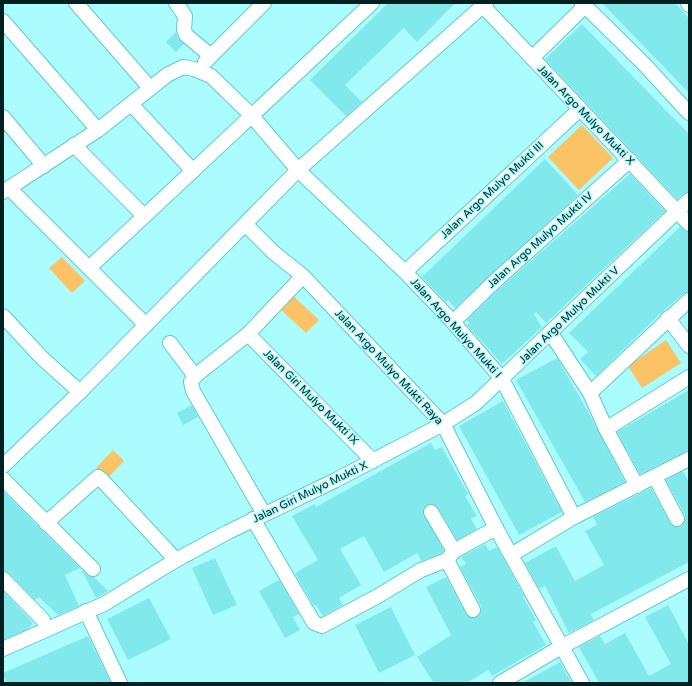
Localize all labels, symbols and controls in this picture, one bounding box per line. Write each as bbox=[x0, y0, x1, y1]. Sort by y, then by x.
street label: Jalan Argo Mulyo Mukti X bbox=[535, 62, 637, 168]
street label: Jalan Argo Mulyo Mukti III bbox=[438, 139, 546, 241]
street label: Jalan Argo Mulyo Mukti IV bbox=[485, 189, 596, 291]
street label: Jalan Argo Mulyo Mukti V bbox=[516, 263, 622, 366]
street label: Jalan Argo Mulyo Mukti I bbox=[408, 275, 504, 381]
street label: Jalan Argo Mulyo Mukti Raya bbox=[332, 307, 446, 427]
street label: Jalan Giri Mulyo Mukti IX bbox=[261, 347, 361, 447]
street label: Jalan Giri Mulyo Mukti X bbox=[250, 458, 370, 526]

